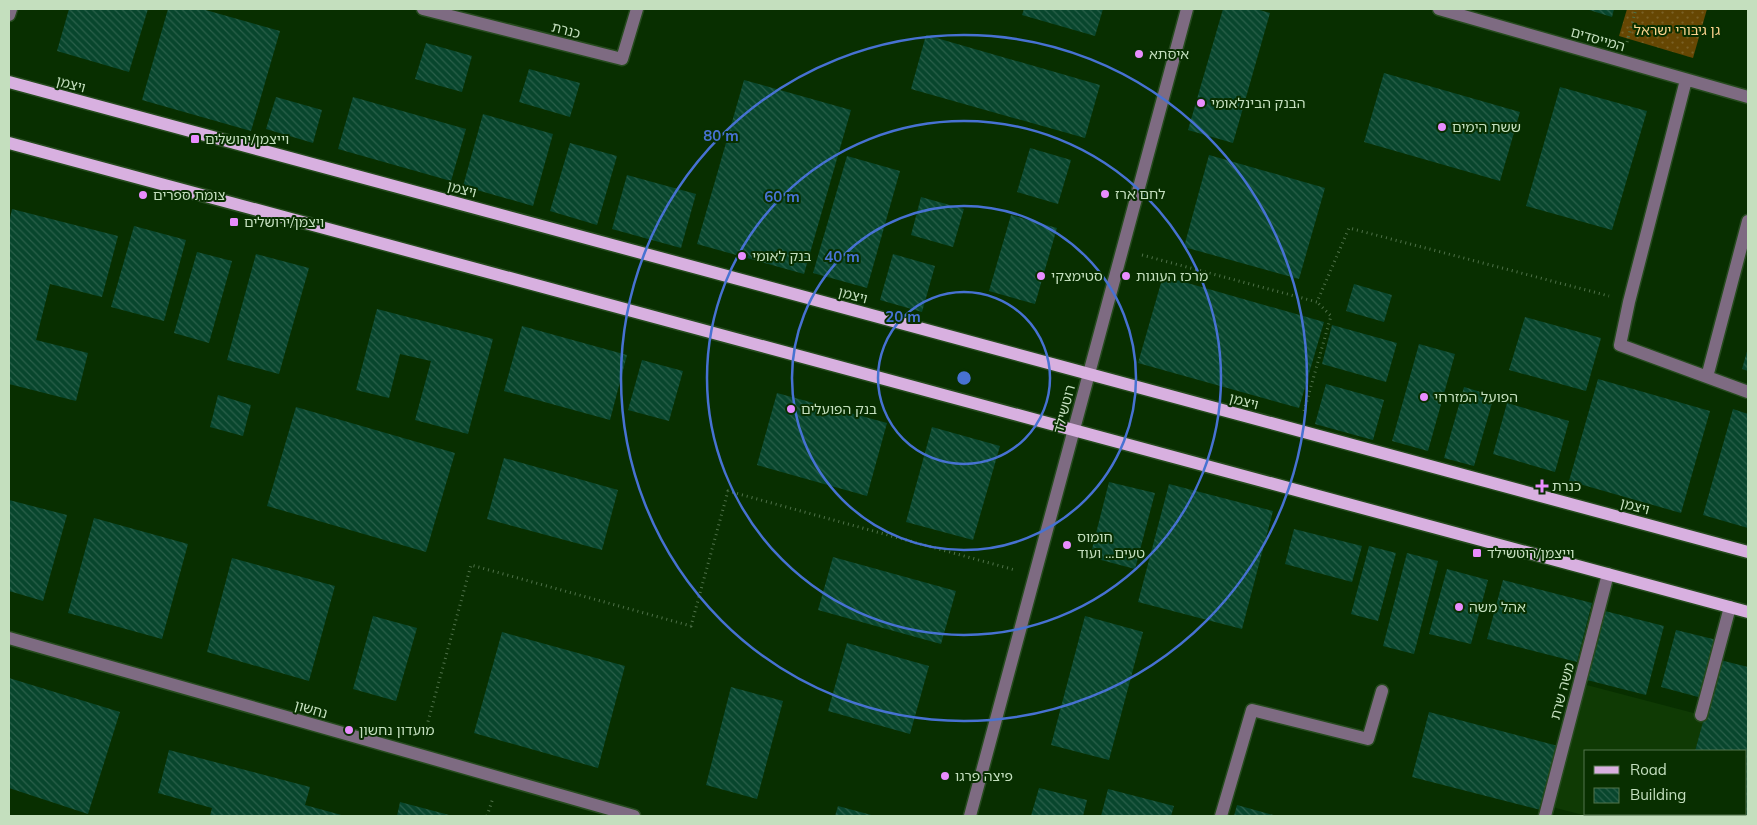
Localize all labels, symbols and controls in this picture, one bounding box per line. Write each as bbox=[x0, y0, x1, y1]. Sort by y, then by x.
street label: כנרת bbox=[550, 18, 582, 42]
park label: גן גיבורי ישראל bbox=[1634, 21, 1720, 39]
street label: המייסדים bbox=[1569, 23, 1627, 55]
place label: איסתא bbox=[1149, 45, 1189, 63]
marker: איסתא bbox=[1133, 48, 1145, 60]
street label: ויצמן bbox=[54, 71, 88, 97]
place label: הבנק הבינלאומי bbox=[1211, 94, 1306, 112]
marker: הבנק הבינלאומי bbox=[1195, 97, 1207, 109]
place label: ששת הימים bbox=[1452, 118, 1521, 136]
marker: ששת הימים bbox=[1436, 121, 1448, 133]
text: 80 m bbox=[703, 126, 739, 145]
place label: וייצמן/ירושלים bbox=[205, 130, 289, 148]
marker: וייצמן/ירושלים bbox=[189, 133, 201, 145]
street label: ויצמן bbox=[445, 176, 479, 202]
place label: לחם ארז bbox=[1115, 185, 1166, 203]
place label: צומת ספרים bbox=[153, 186, 226, 204]
text: 60 m bbox=[764, 187, 800, 206]
marker: לחם ארז bbox=[1099, 188, 1111, 200]
marker: צומת ספרים bbox=[137, 189, 149, 201]
place label: ויצמן/ירושלים bbox=[244, 213, 324, 231]
marker: ויצמן/ירושלים bbox=[228, 216, 240, 228]
place label: בנק לאומי bbox=[752, 247, 812, 265]
text: 40 m bbox=[824, 247, 860, 266]
marker: בנק לאומי bbox=[736, 250, 748, 262]
place label: סטימצקי bbox=[1051, 267, 1103, 285]
place label: מרכז העוגות bbox=[1136, 267, 1208, 285]
marker: סטימצקי bbox=[1035, 270, 1047, 282]
marker: מרכז העוגות bbox=[1120, 270, 1132, 282]
street label: ויצמן bbox=[836, 282, 870, 308]
text: 20 m bbox=[885, 307, 921, 326]
centre of rings bbox=[955, 369, 973, 387]
street label: רוטשילד bbox=[1049, 383, 1079, 435]
street label: ויצמן bbox=[1227, 388, 1261, 414]
place label: הפועל המזרחי bbox=[1434, 388, 1518, 406]
marker: הפועל המזרחי bbox=[1418, 391, 1430, 403]
place label: בנק הפועלים bbox=[801, 400, 877, 418]
marker: בנק הפועלים bbox=[785, 403, 797, 415]
place label: כנרת bbox=[1552, 477, 1581, 495]
marker: כנרת bbox=[1536, 480, 1548, 492]
street label: ויצמן bbox=[1618, 493, 1652, 519]
place label: חומוס טעים... ועוד bbox=[1077, 528, 1145, 562]
marker: חומוס טעים... ועוד bbox=[1061, 539, 1073, 551]
place label: וייצמן/רוטשילד bbox=[1487, 544, 1575, 562]
marker: וייצמן/רוטשילד bbox=[1471, 547, 1483, 559]
place label: אהל משה bbox=[1469, 598, 1526, 616]
marker: אהל משה bbox=[1453, 601, 1465, 613]
street label: משה שרת bbox=[1546, 660, 1578, 722]
street label: נחשון bbox=[292, 696, 330, 722]
place label: מועדון נחשון bbox=[359, 721, 434, 739]
marker: מועדון נחשון bbox=[343, 724, 355, 736]
legend bbox=[1584, 750, 1747, 815]
text: Road bbox=[1630, 760, 1667, 779]
place label: פיצה פרגו bbox=[955, 767, 1013, 785]
marker: פיצה פרגו bbox=[939, 770, 951, 782]
text: Building bbox=[1630, 785, 1686, 804]

